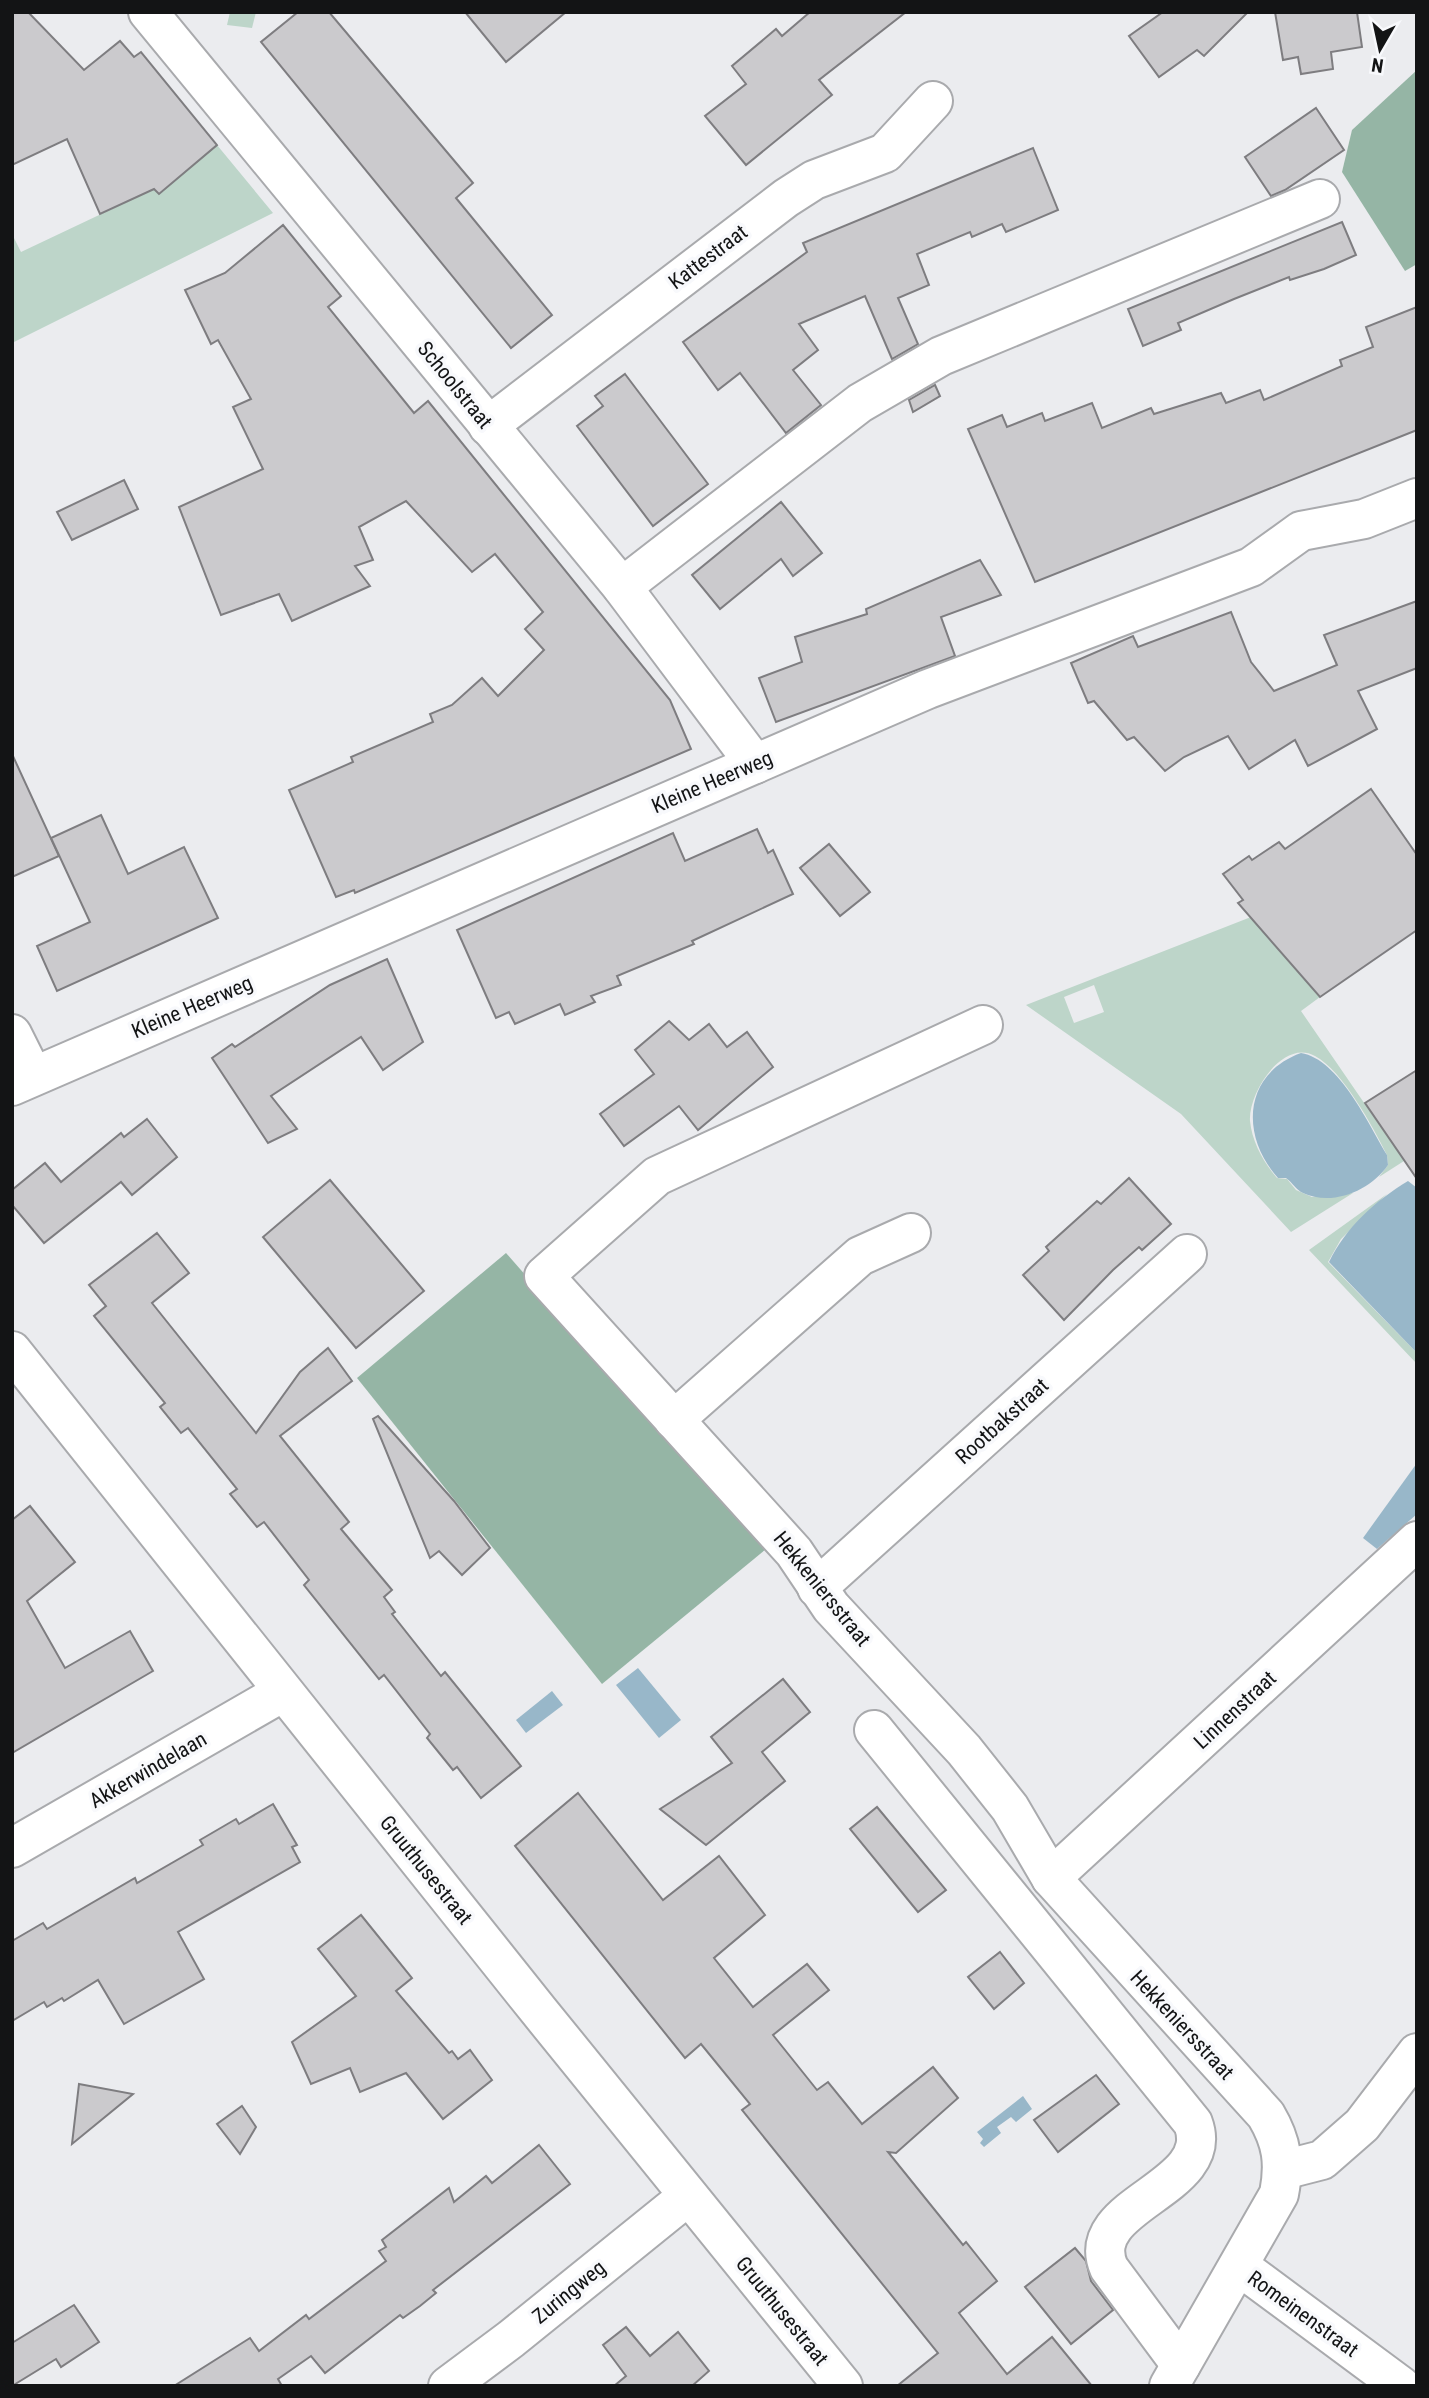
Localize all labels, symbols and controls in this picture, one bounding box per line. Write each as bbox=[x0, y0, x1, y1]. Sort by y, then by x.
north arrow bbox=[1345, 14, 1415, 84]
text: N bbox=[1370, 53, 1385, 78]
street label: Kattestraat bbox=[664, 220, 752, 294]
street label: Schoolstraat bbox=[413, 337, 497, 433]
street label: Kleine Heerweg bbox=[648, 746, 776, 818]
street label: Kleine Heerweg bbox=[128, 971, 256, 1043]
street label: Rootbakstraat bbox=[951, 1373, 1053, 1469]
street label: Hekkeniersstraat bbox=[769, 1527, 875, 1651]
street label: Linnenstraat bbox=[1189, 1666, 1281, 1754]
street label: Akkerwindelaan bbox=[85, 1727, 211, 1813]
street label: Gruuthusestraat bbox=[375, 1811, 477, 1929]
street label: Hekkeniersstraat bbox=[1125, 1965, 1239, 2085]
street label: Gruuthusestraat bbox=[731, 2252, 833, 2370]
street label: Zuringweg bbox=[528, 2255, 610, 2329]
street label: Romeinenstraat bbox=[1243, 2266, 1363, 2362]

